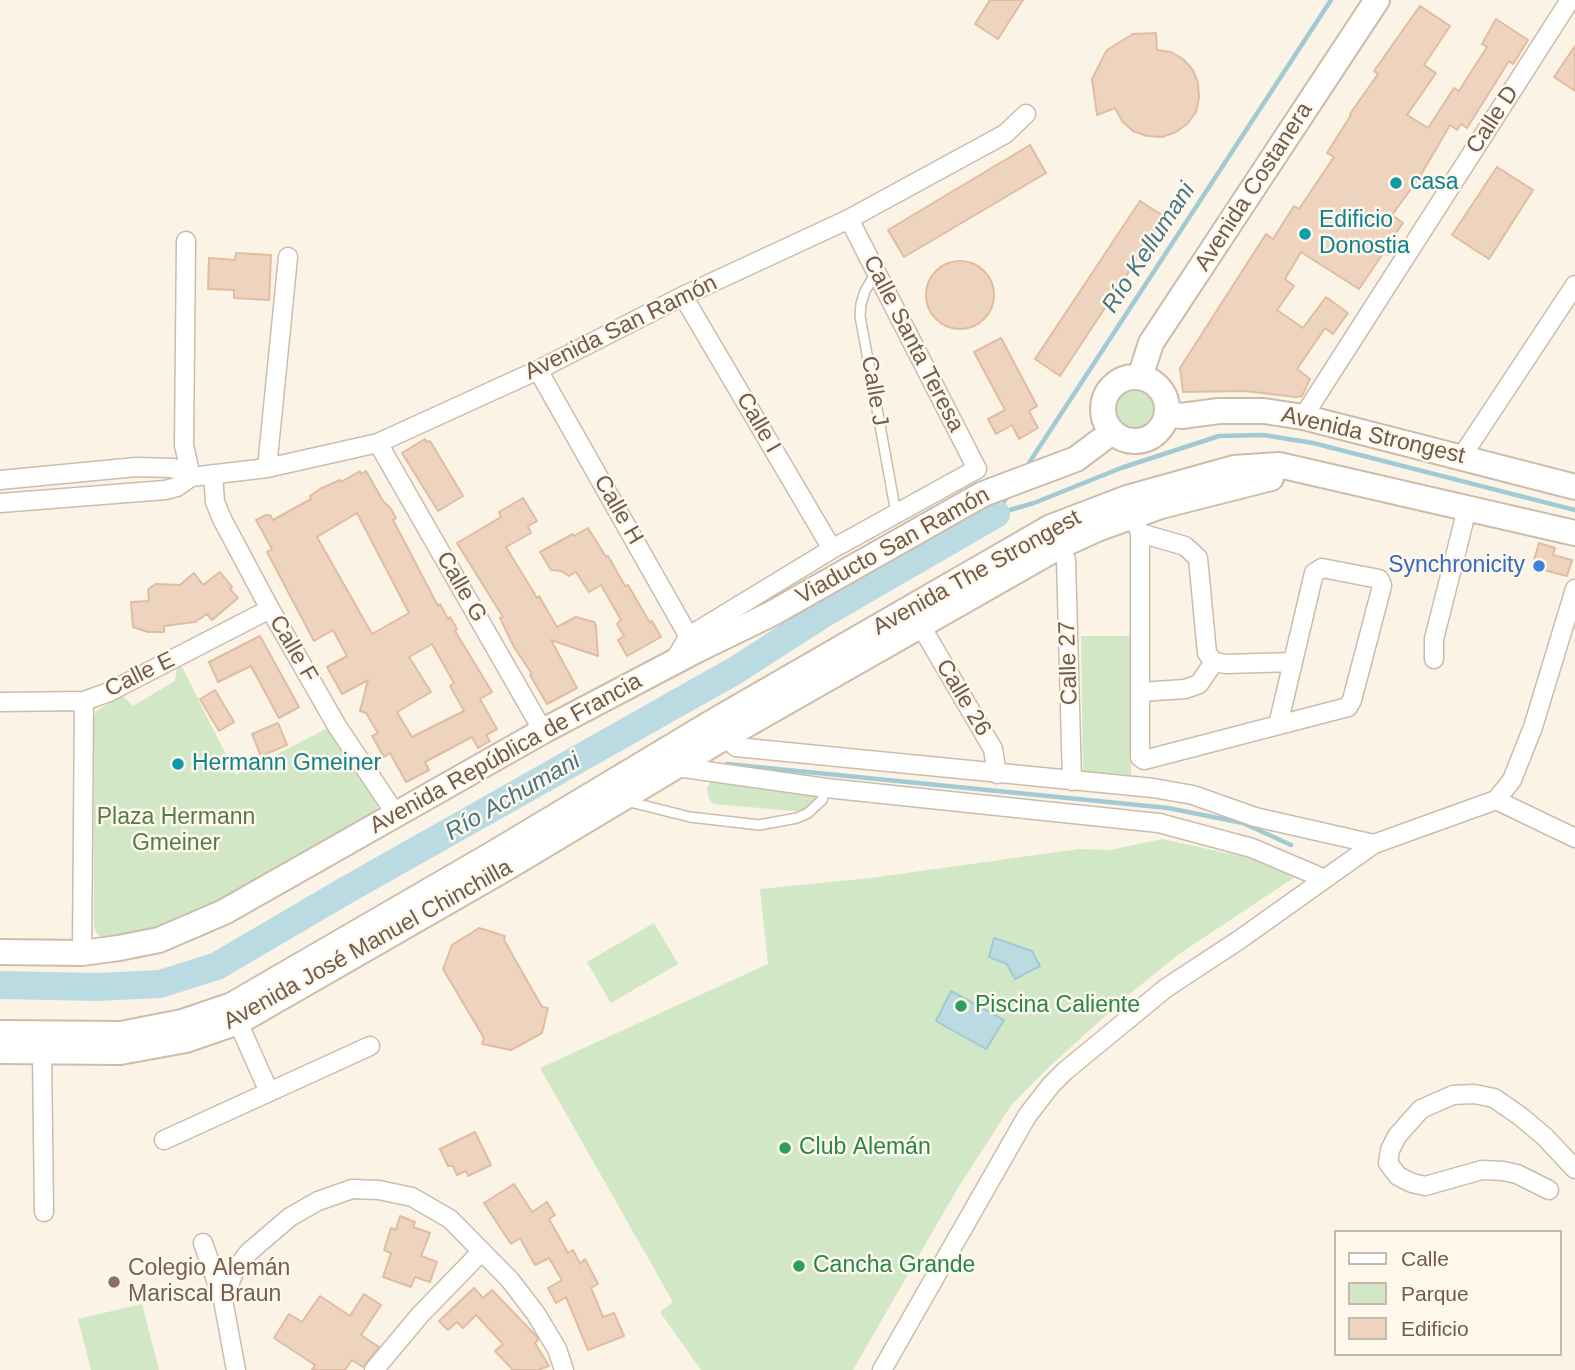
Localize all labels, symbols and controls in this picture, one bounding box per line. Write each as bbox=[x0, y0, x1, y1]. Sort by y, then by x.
street label: Calle D bbox=[1461, 81, 1525, 159]
street label: Avenida Costanera bbox=[1189, 98, 1319, 276]
place label: casa bbox=[1410, 169, 1459, 197]
marker: casa bbox=[1388, 175, 1404, 191]
water label: Río Kellumani bbox=[1096, 178, 1202, 318]
place label: Edificio Donostia bbox=[1319, 207, 1410, 261]
marker: Edificio Donostia bbox=[1297, 226, 1313, 242]
street label: Calle Santa Teresa bbox=[857, 251, 969, 437]
street label: Avenida San Ramón bbox=[520, 269, 722, 387]
street label: Calle J bbox=[854, 354, 894, 428]
street label: Calle I bbox=[730, 388, 786, 458]
street label: Avenida Strongest bbox=[1279, 401, 1467, 471]
street label: Calle H bbox=[587, 470, 649, 550]
street label: Viaducto San Ramón bbox=[791, 481, 995, 611]
street label: Avenida The Strongest bbox=[868, 504, 1086, 642]
street label: Calle G bbox=[430, 547, 492, 627]
place label: Synchronicity bbox=[1388, 552, 1525, 580]
marker: Synchronicity bbox=[1531, 558, 1547, 574]
street label: Calle F bbox=[263, 611, 323, 687]
street label: Calle 27 bbox=[1054, 620, 1084, 706]
street label: Calle E bbox=[101, 646, 179, 704]
street label: Calle 26 bbox=[929, 655, 997, 741]
street label: Avenida República de Francia bbox=[365, 668, 647, 840]
water label: Río Achumani bbox=[441, 747, 585, 847]
place label: Hermann Gmeiner bbox=[192, 750, 381, 778]
marker: Hermann Gmeiner bbox=[170, 756, 186, 772]
park label: Plaza Hermann Gmeiner bbox=[97, 804, 255, 858]
street label: Avenida José Manuel Chinchilla bbox=[219, 854, 517, 1036]
place label: Piscina Caliente bbox=[975, 992, 1140, 1020]
marker: Piscina Caliente bbox=[953, 998, 969, 1014]
place label: Club Alemán bbox=[799, 1134, 931, 1162]
marker: Club Alemán bbox=[777, 1140, 793, 1156]
legend bbox=[1334, 1230, 1561, 1356]
text: Calle bbox=[1401, 1247, 1449, 1270]
place label: Cancha Grande bbox=[813, 1252, 975, 1280]
place label: Colegio Alemán Mariscal Braun bbox=[128, 1255, 290, 1309]
marker: Cancha Grande bbox=[791, 1258, 807, 1274]
marker: Colegio Alemán Mariscal Braun bbox=[106, 1274, 122, 1290]
text: Parque bbox=[1401, 1282, 1469, 1305]
text: Edificio bbox=[1401, 1317, 1469, 1340]

